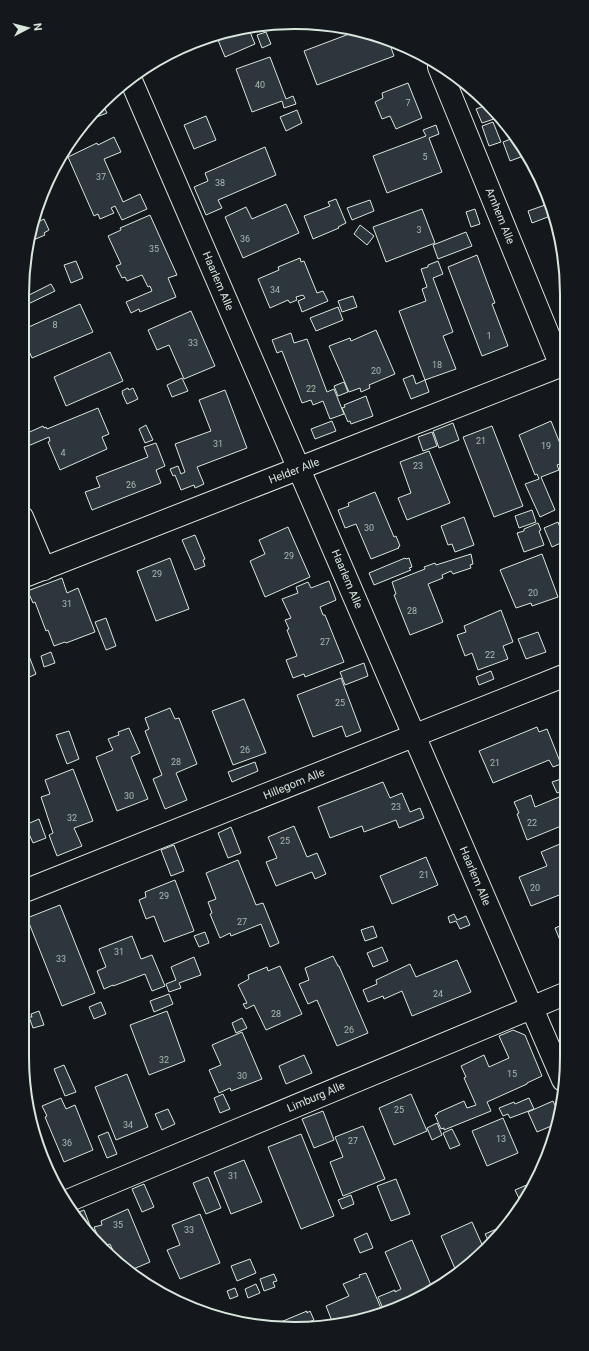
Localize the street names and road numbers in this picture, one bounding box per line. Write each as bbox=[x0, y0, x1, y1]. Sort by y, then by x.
street label: Arnhem Alle bbox=[483, 186, 517, 246]
street label: Haarlem Alle bbox=[200, 250, 236, 313]
street label: Helder Alle bbox=[267, 455, 321, 487]
street label: Haarlem Alle bbox=[329, 548, 365, 611]
street label: Hillegom Alle bbox=[261, 766, 327, 802]
street label: Haarlem Alle bbox=[457, 845, 493, 908]
street label: Limburg Alle bbox=[285, 1079, 347, 1115]

